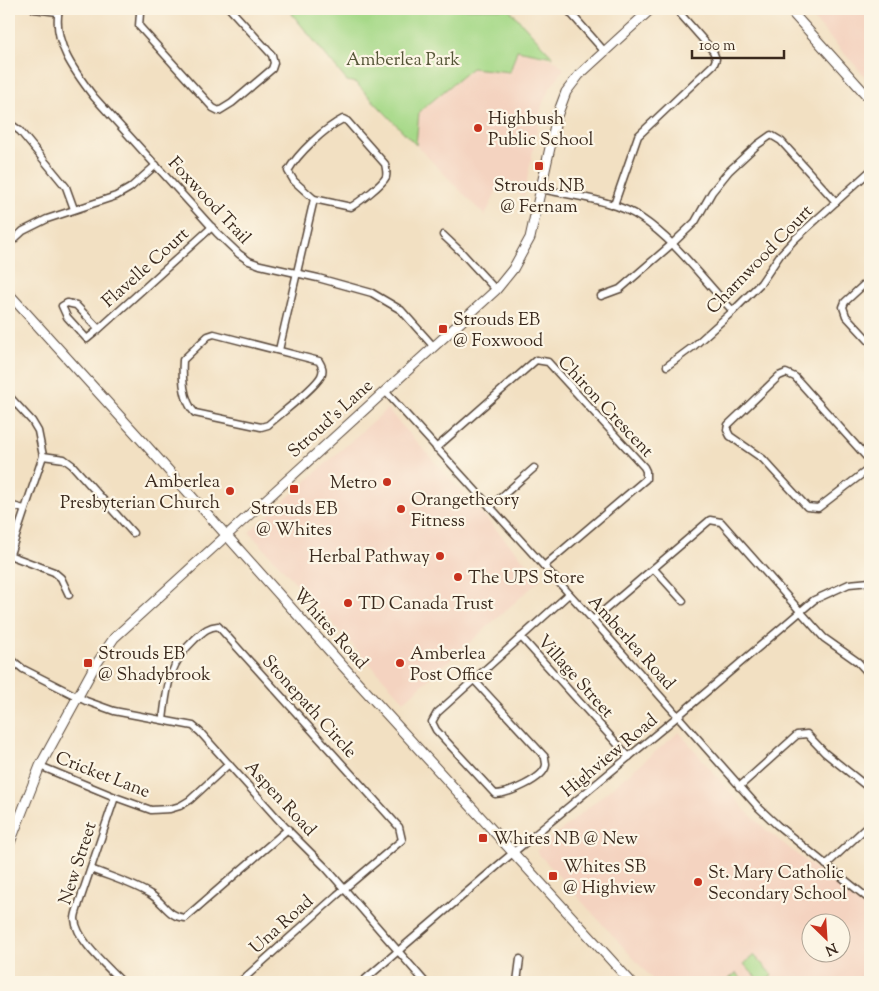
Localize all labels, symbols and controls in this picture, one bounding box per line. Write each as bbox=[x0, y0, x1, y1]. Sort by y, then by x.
scale bar bbox=[692, 28, 784, 60]
text: 100 m bbox=[699, 36, 736, 57]
park label: Amberlea Park bbox=[346, 48, 460, 74]
place label: Highbush Public School bbox=[488, 107, 594, 154]
marker: Highbush Public School bbox=[472, 122, 484, 134]
street label: Foxwood Trail bbox=[161, 152, 256, 251]
marker: Strouds NB @ Fernam bbox=[533, 160, 545, 172]
place label: Strouds NB @ Fernam bbox=[494, 174, 584, 221]
street label: Charnwood Court bbox=[701, 200, 820, 321]
street label: Flavelle Court bbox=[97, 222, 196, 315]
place label: Strouds EB @ Foxwood bbox=[453, 308, 543, 355]
marker: Strouds EB @ Foxwood bbox=[437, 323, 449, 335]
street label: Chiron Crescent bbox=[550, 351, 659, 464]
street label: Stroud's Lane bbox=[283, 374, 380, 465]
place label: Amberlea Presbyterian Church bbox=[60, 470, 220, 517]
place label: Metro bbox=[330, 471, 377, 497]
marker: Metro bbox=[381, 476, 393, 488]
marker: Strouds EB @ Whites bbox=[288, 483, 300, 495]
marker: Amberlea Presbyterian Church bbox=[224, 485, 236, 497]
place label: Orangetheory Fitness bbox=[411, 488, 519, 535]
place label: Strouds EB @ Whites bbox=[250, 497, 338, 544]
marker: Orangetheory Fitness bbox=[395, 503, 407, 515]
place label: Herbal Pathway bbox=[309, 545, 430, 571]
marker: Herbal Pathway bbox=[434, 550, 446, 562]
place label: The UPS Store bbox=[468, 566, 585, 592]
marker: The UPS Store bbox=[452, 571, 464, 583]
street label: Whites Road bbox=[286, 583, 373, 676]
street label: Amberlea Road bbox=[581, 590, 680, 697]
place label: TD Canada Trust bbox=[358, 592, 494, 618]
marker: TD Canada Trust bbox=[342, 597, 354, 609]
street label: Village Street bbox=[530, 630, 619, 725]
place label: Strouds EB @ Shadybrook bbox=[98, 642, 211, 689]
place label: Amberlea Post Office bbox=[410, 642, 493, 689]
street label: Stonepath Circle bbox=[255, 650, 362, 765]
marker: Strouds EB @ Shadybrook bbox=[82, 657, 94, 669]
marker: Amberlea Post Office bbox=[394, 657, 406, 669]
street label: Highview Road bbox=[556, 708, 664, 805]
street label: Cricket Lane bbox=[51, 746, 154, 806]
street label: Aspen Road bbox=[238, 756, 321, 843]
street label: New Street bbox=[53, 819, 105, 909]
place label: Whites NB @ New bbox=[493, 827, 638, 853]
marker: Whites NB @ New bbox=[477, 832, 489, 844]
place label: Whites SB @ Highview bbox=[563, 855, 657, 902]
place label: St. Mary Catholic Secondary School bbox=[708, 861, 847, 908]
marker: Whites SB @ Highview bbox=[547, 870, 559, 882]
marker: St. Mary Catholic Secondary School bbox=[692, 876, 704, 888]
street label: Una Road bbox=[245, 890, 320, 961]
north arrow bbox=[802, 914, 852, 964]
text: N bbox=[821, 937, 840, 959]

